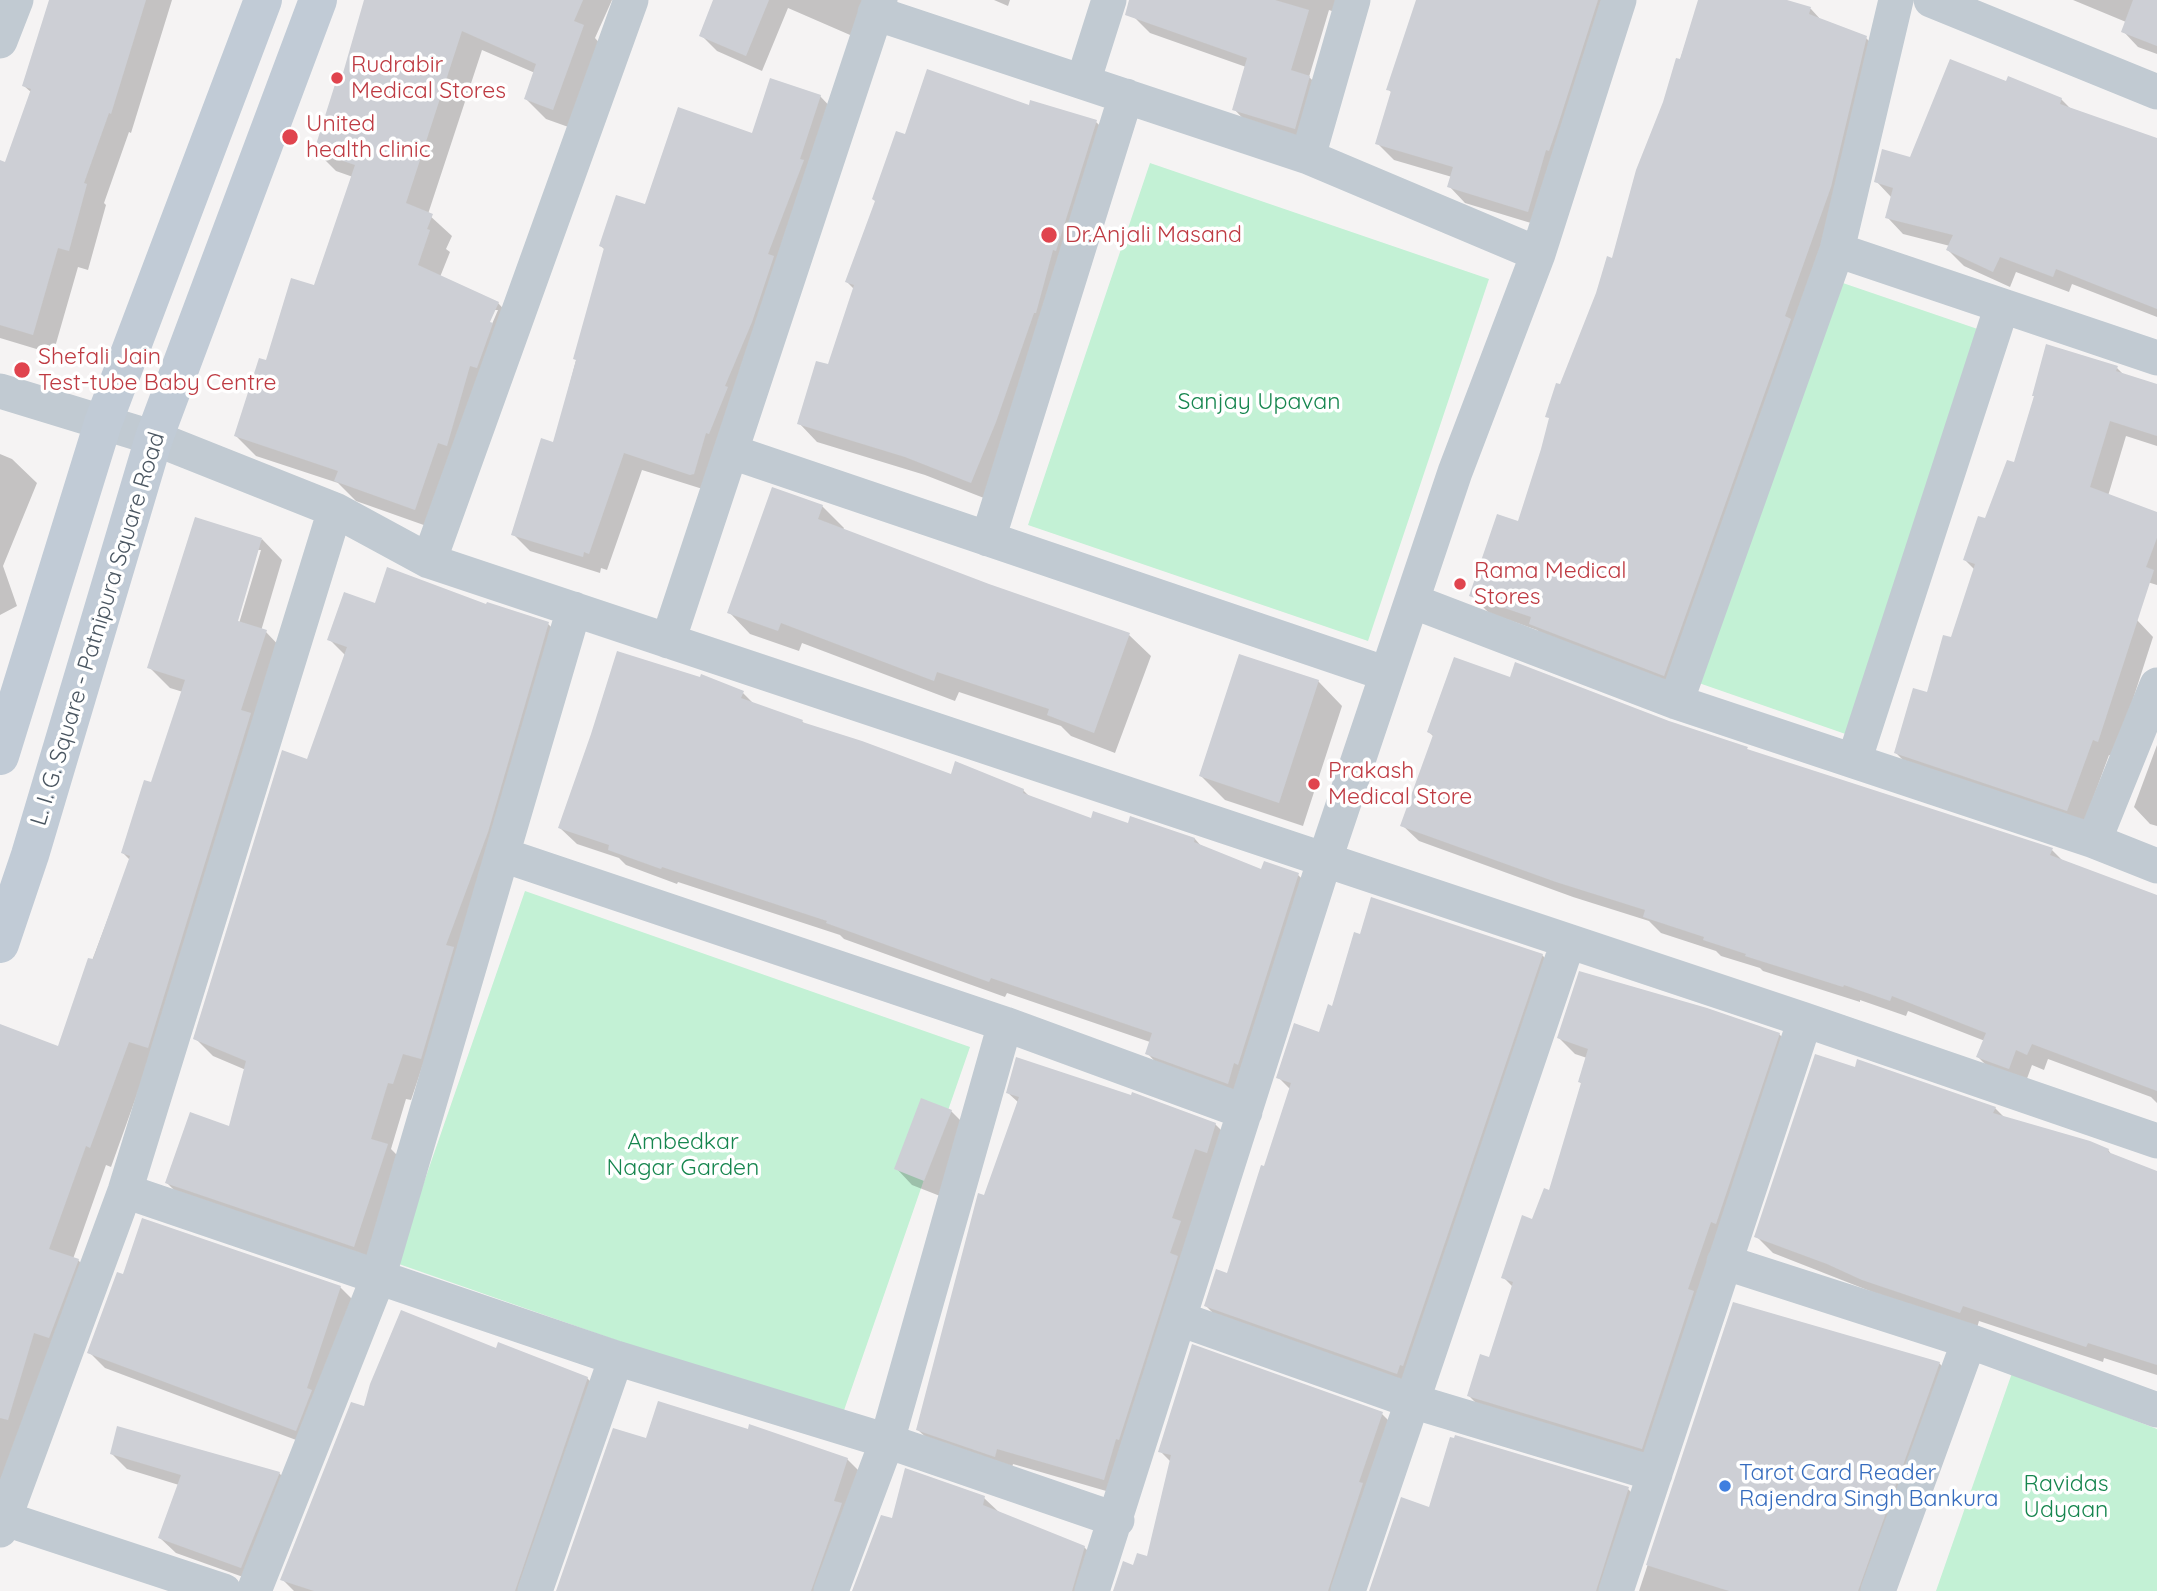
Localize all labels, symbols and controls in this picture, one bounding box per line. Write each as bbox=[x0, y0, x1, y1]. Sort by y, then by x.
place label: Rudrabir Medical Stores bbox=[351, 51, 506, 105]
marker: Rudrabir Medical Stores bbox=[329, 70, 345, 86]
place label: United health clinic bbox=[306, 110, 431, 164]
marker: United health clinic bbox=[280, 127, 300, 147]
place label: Dr.Anjali Masand bbox=[1065, 221, 1242, 249]
marker: Dr.Anjali Masand bbox=[1039, 225, 1059, 245]
place label: Shefali Jain Test-tube Baby Centre bbox=[38, 343, 276, 397]
marker: Shefali Jain Test-tube Baby Centre bbox=[12, 360, 32, 380]
park label: Sanjay Upavan bbox=[1177, 388, 1341, 416]
street label: L. I. G. Square - Patnipura Square Road bbox=[25, 429, 171, 829]
place label: Rama Medical Stores bbox=[1474, 557, 1627, 611]
marker: Rama Medical Stores bbox=[1452, 576, 1468, 592]
place label: Prakash Medical Store bbox=[1328, 757, 1472, 811]
marker: Prakash Medical Store bbox=[1306, 776, 1322, 792]
park label: Ambedkar Nagar Garden bbox=[607, 1128, 759, 1182]
place label: Tarot Card Reader Rajendra Singh Bankura bbox=[1739, 1459, 1999, 1513]
park label: Ravidas Udyaan bbox=[2024, 1470, 2108, 1524]
marker: Tarot Card Reader Rajendra Singh Bankura bbox=[1717, 1478, 1733, 1494]

